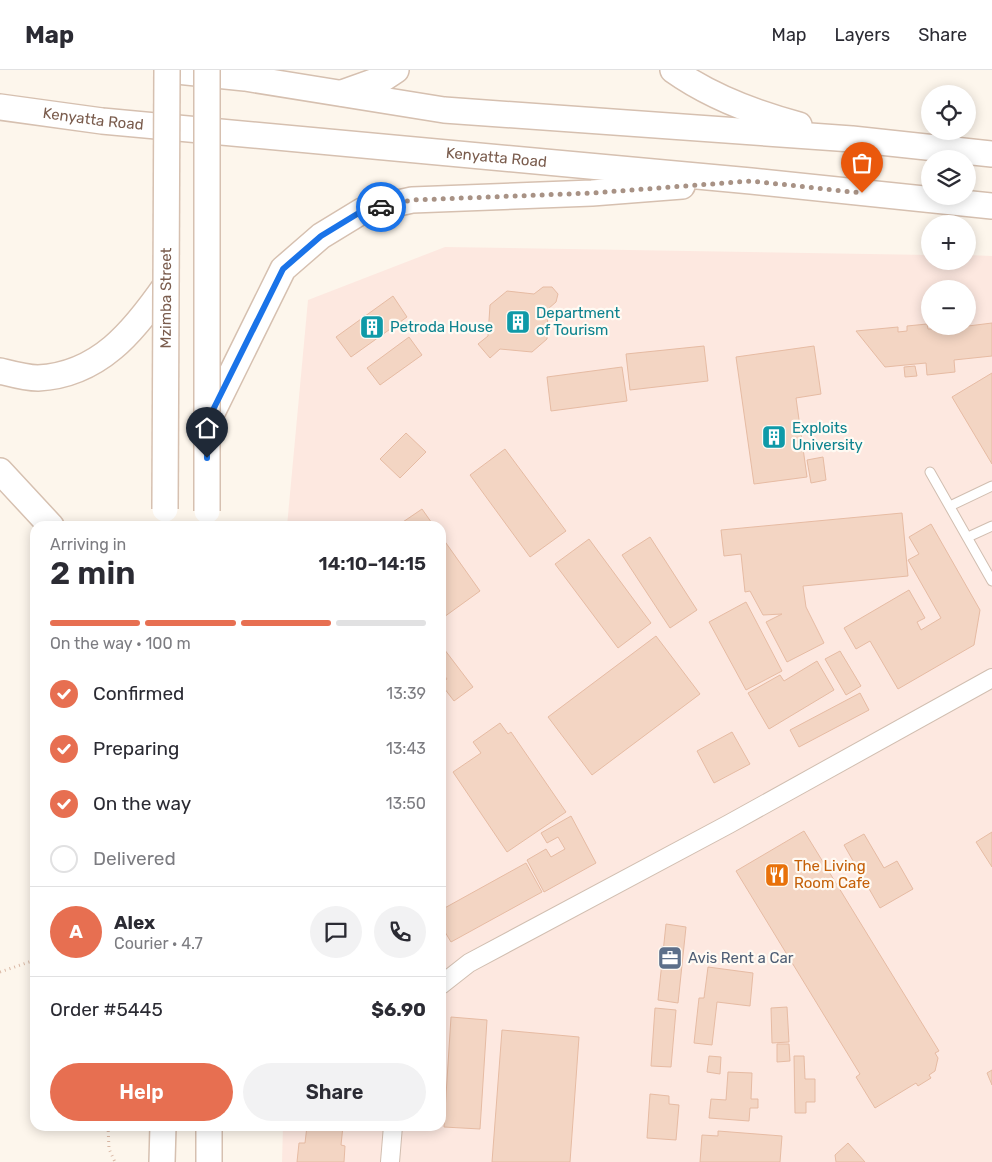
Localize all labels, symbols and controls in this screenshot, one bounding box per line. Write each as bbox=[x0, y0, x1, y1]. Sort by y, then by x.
text: Map bbox=[25, 21, 74, 49]
text: Map bbox=[772, 24, 807, 46]
text: Layers bbox=[835, 24, 890, 46]
text: Share bbox=[918, 24, 967, 46]
map controls bbox=[921, 85, 976, 335]
button: locate bbox=[921, 85, 976, 140]
street label: Kenyatta Road bbox=[42, 104, 144, 134]
pin bbox=[841, 142, 883, 193]
street label: Kenyatta Road bbox=[445, 144, 548, 171]
icon: bag bbox=[848, 149, 876, 177]
button: layers bbox=[921, 150, 976, 205]
courier bbox=[356, 182, 406, 232]
icon: car bbox=[367, 193, 395, 221]
button: + bbox=[921, 215, 976, 270]
street label: Mzimba Street bbox=[157, 247, 175, 348]
button: − bbox=[921, 280, 976, 335]
place label: Department of Tourism bbox=[536, 304, 620, 339]
building icon: Department of Tourism bbox=[505, 309, 531, 335]
building icon: Petroda House bbox=[359, 314, 385, 340]
place label: Petroda House bbox=[390, 318, 493, 336]
pin bbox=[186, 407, 228, 458]
icon: home bbox=[193, 414, 221, 442]
place label: Exploits University bbox=[792, 419, 863, 454]
building icon: Exploits University bbox=[761, 424, 787, 450]
text: Arriving in bbox=[50, 535, 126, 554]
text: 14:10–14:15 bbox=[319, 552, 426, 575]
text: 2 min bbox=[50, 554, 135, 592]
text: On the way · 100 m bbox=[50, 634, 191, 653]
icon: check bbox=[50, 680, 78, 708]
text: Confirmed bbox=[93, 682, 184, 705]
text: 13:39 bbox=[386, 684, 426, 703]
icon: check bbox=[50, 735, 78, 763]
text: Preparing bbox=[93, 737, 179, 760]
text: 13:43 bbox=[386, 739, 426, 758]
icon: check bbox=[50, 790, 78, 818]
text: On the way bbox=[93, 792, 191, 815]
text: 13:50 bbox=[386, 794, 426, 813]
text: Delivered bbox=[93, 847, 176, 870]
place label: The Living Room Cafe bbox=[794, 857, 870, 892]
restaurant icon: The Living Room Cafe bbox=[764, 862, 790, 888]
button: chat bbox=[310, 906, 362, 958]
button: phone bbox=[374, 906, 426, 958]
text: Alex bbox=[114, 911, 155, 934]
text: A bbox=[69, 920, 83, 943]
text: Courier · 4.7 bbox=[114, 934, 203, 953]
office icon: Avis Rent a Car bbox=[657, 945, 683, 971]
place label: Avis Rent a Car bbox=[688, 949, 794, 967]
text: Order #5445 bbox=[50, 998, 163, 1021]
text: $6.90 bbox=[371, 998, 426, 1021]
button: Help bbox=[50, 1063, 233, 1121]
button: Share bbox=[243, 1063, 426, 1121]

